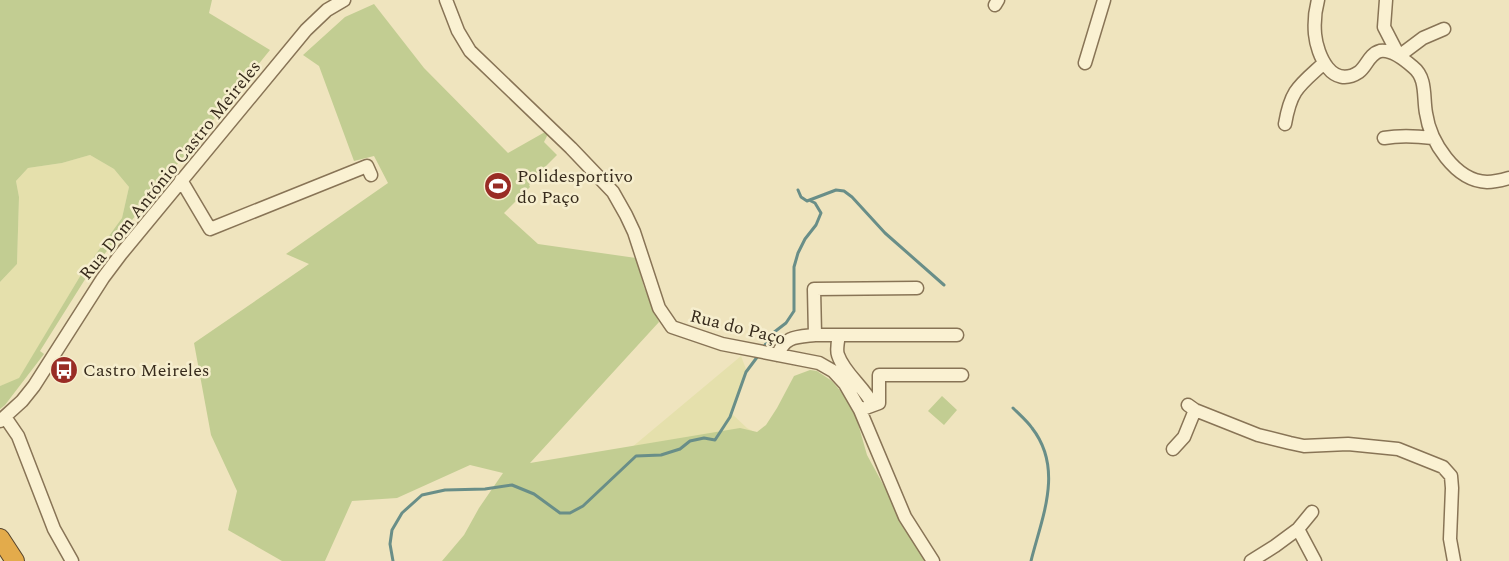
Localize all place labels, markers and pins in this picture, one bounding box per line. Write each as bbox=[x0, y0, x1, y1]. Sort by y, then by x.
place label: Polidesportivo do Paço bbox=[517, 163, 633, 211]
sports icon: Polidesportivo do Paço bbox=[483, 171, 513, 201]
bus stop icon: Castro Meireles bbox=[49, 355, 79, 385]
place label: Castro Meireles bbox=[83, 357, 210, 384]

